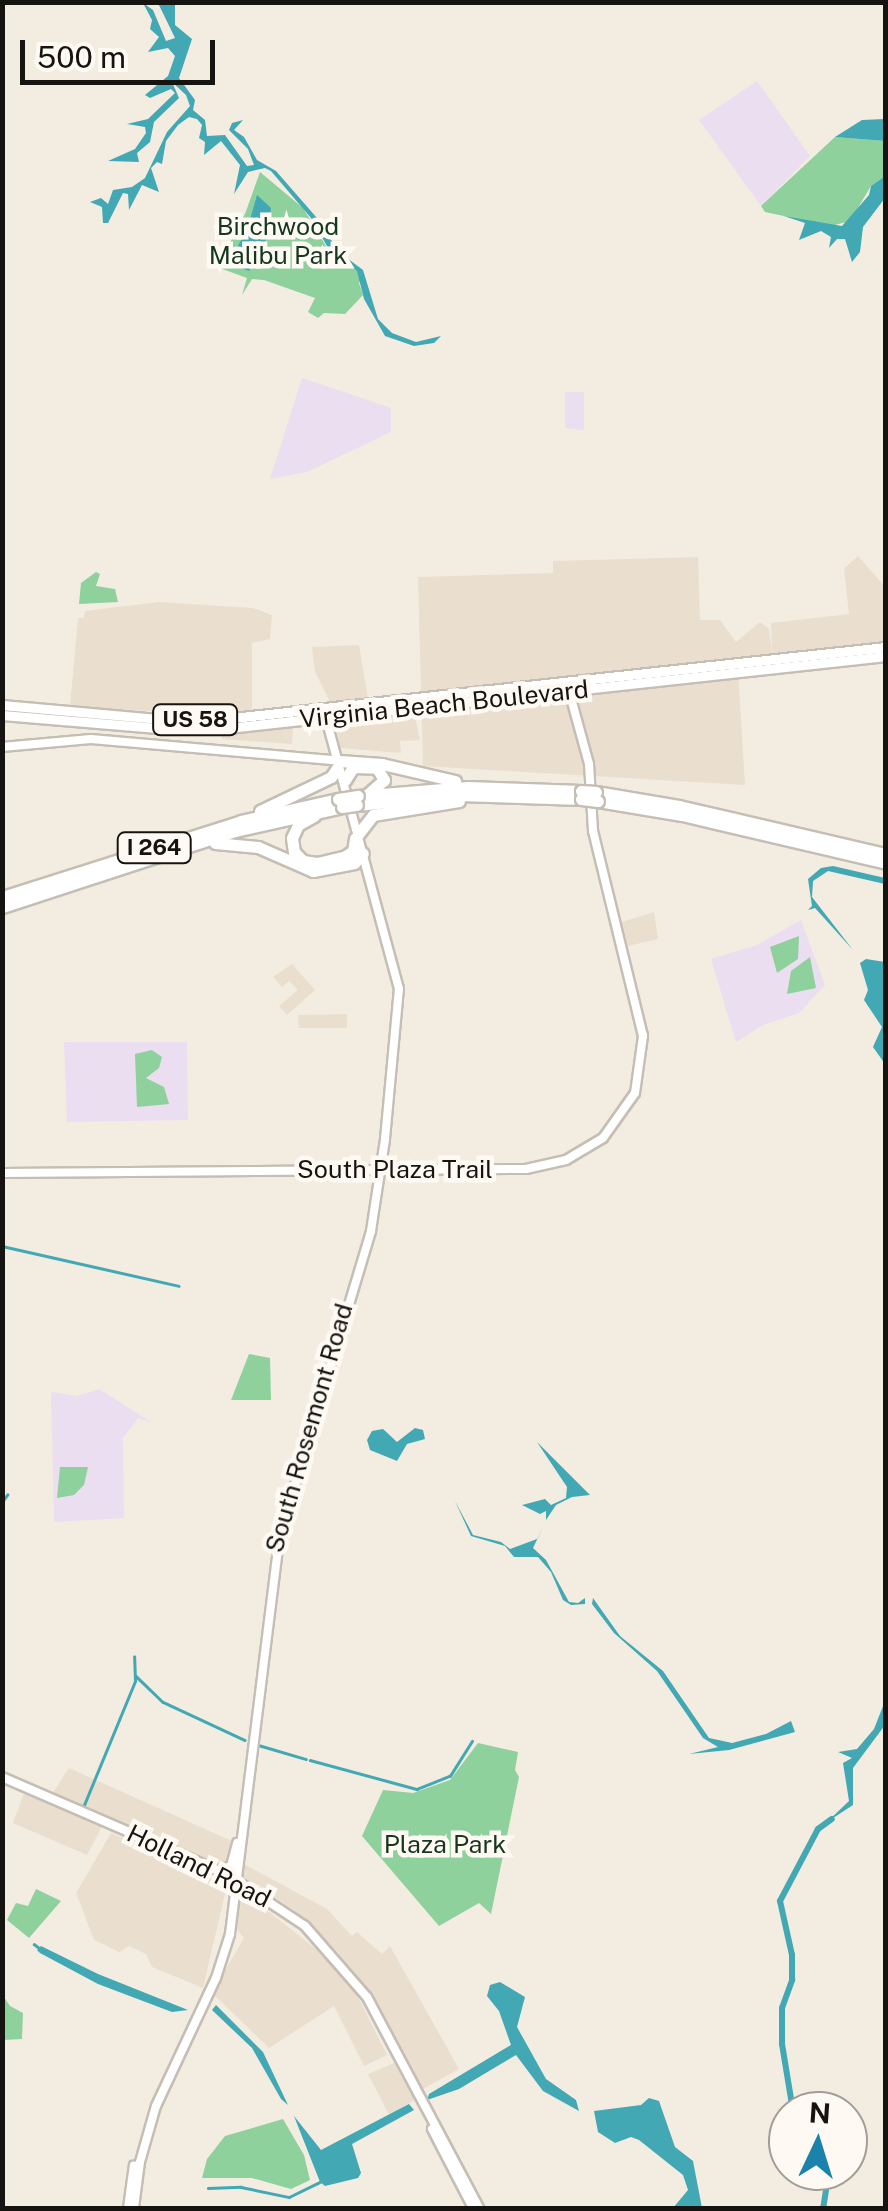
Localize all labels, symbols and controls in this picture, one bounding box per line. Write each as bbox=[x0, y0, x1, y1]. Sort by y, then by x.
scale bar bbox=[25, 20, 220, 82]
text: 500 m bbox=[37, 39, 126, 75]
park label: Birchwood Malibu Park bbox=[209, 212, 347, 271]
street label: Virginia Beach Boulevard bbox=[298, 674, 590, 734]
road number: US 58 bbox=[150, 703, 240, 737]
road number: I 264 bbox=[116, 831, 192, 865]
street label: South Plaza Trail bbox=[297, 1154, 493, 1184]
street label: South Rosemont Road bbox=[259, 1300, 359, 1556]
street label: Holland Road bbox=[122, 1818, 276, 1914]
park label: Plaza Park bbox=[384, 1829, 506, 1859]
north arrow bbox=[768, 2091, 868, 2191]
text: N bbox=[808, 2095, 832, 2130]

